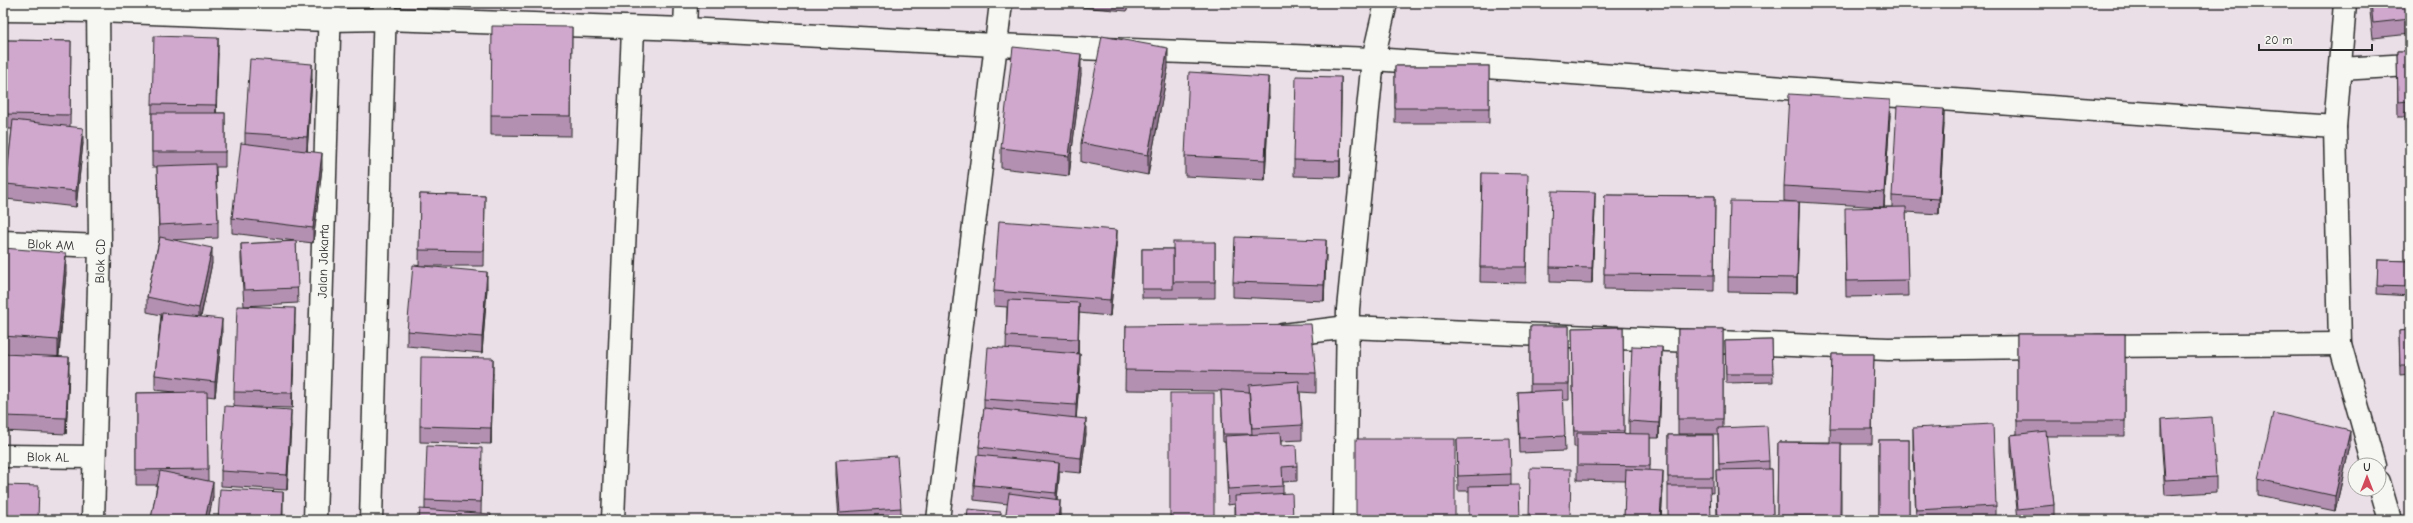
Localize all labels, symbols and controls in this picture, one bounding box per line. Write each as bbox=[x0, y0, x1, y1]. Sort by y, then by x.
scale bar bbox=[2259, 26, 2372, 52]
text: 20 m bbox=[2265, 33, 2293, 47]
street label: Jalan Jakarta bbox=[314, 224, 332, 299]
street label: Blok AM bbox=[27, 236, 75, 253]
street label: Blok CD bbox=[92, 239, 108, 284]
street label: Blok AL bbox=[27, 449, 70, 465]
north arrow bbox=[2347, 457, 2387, 497]
text: U bbox=[2363, 461, 2371, 474]

